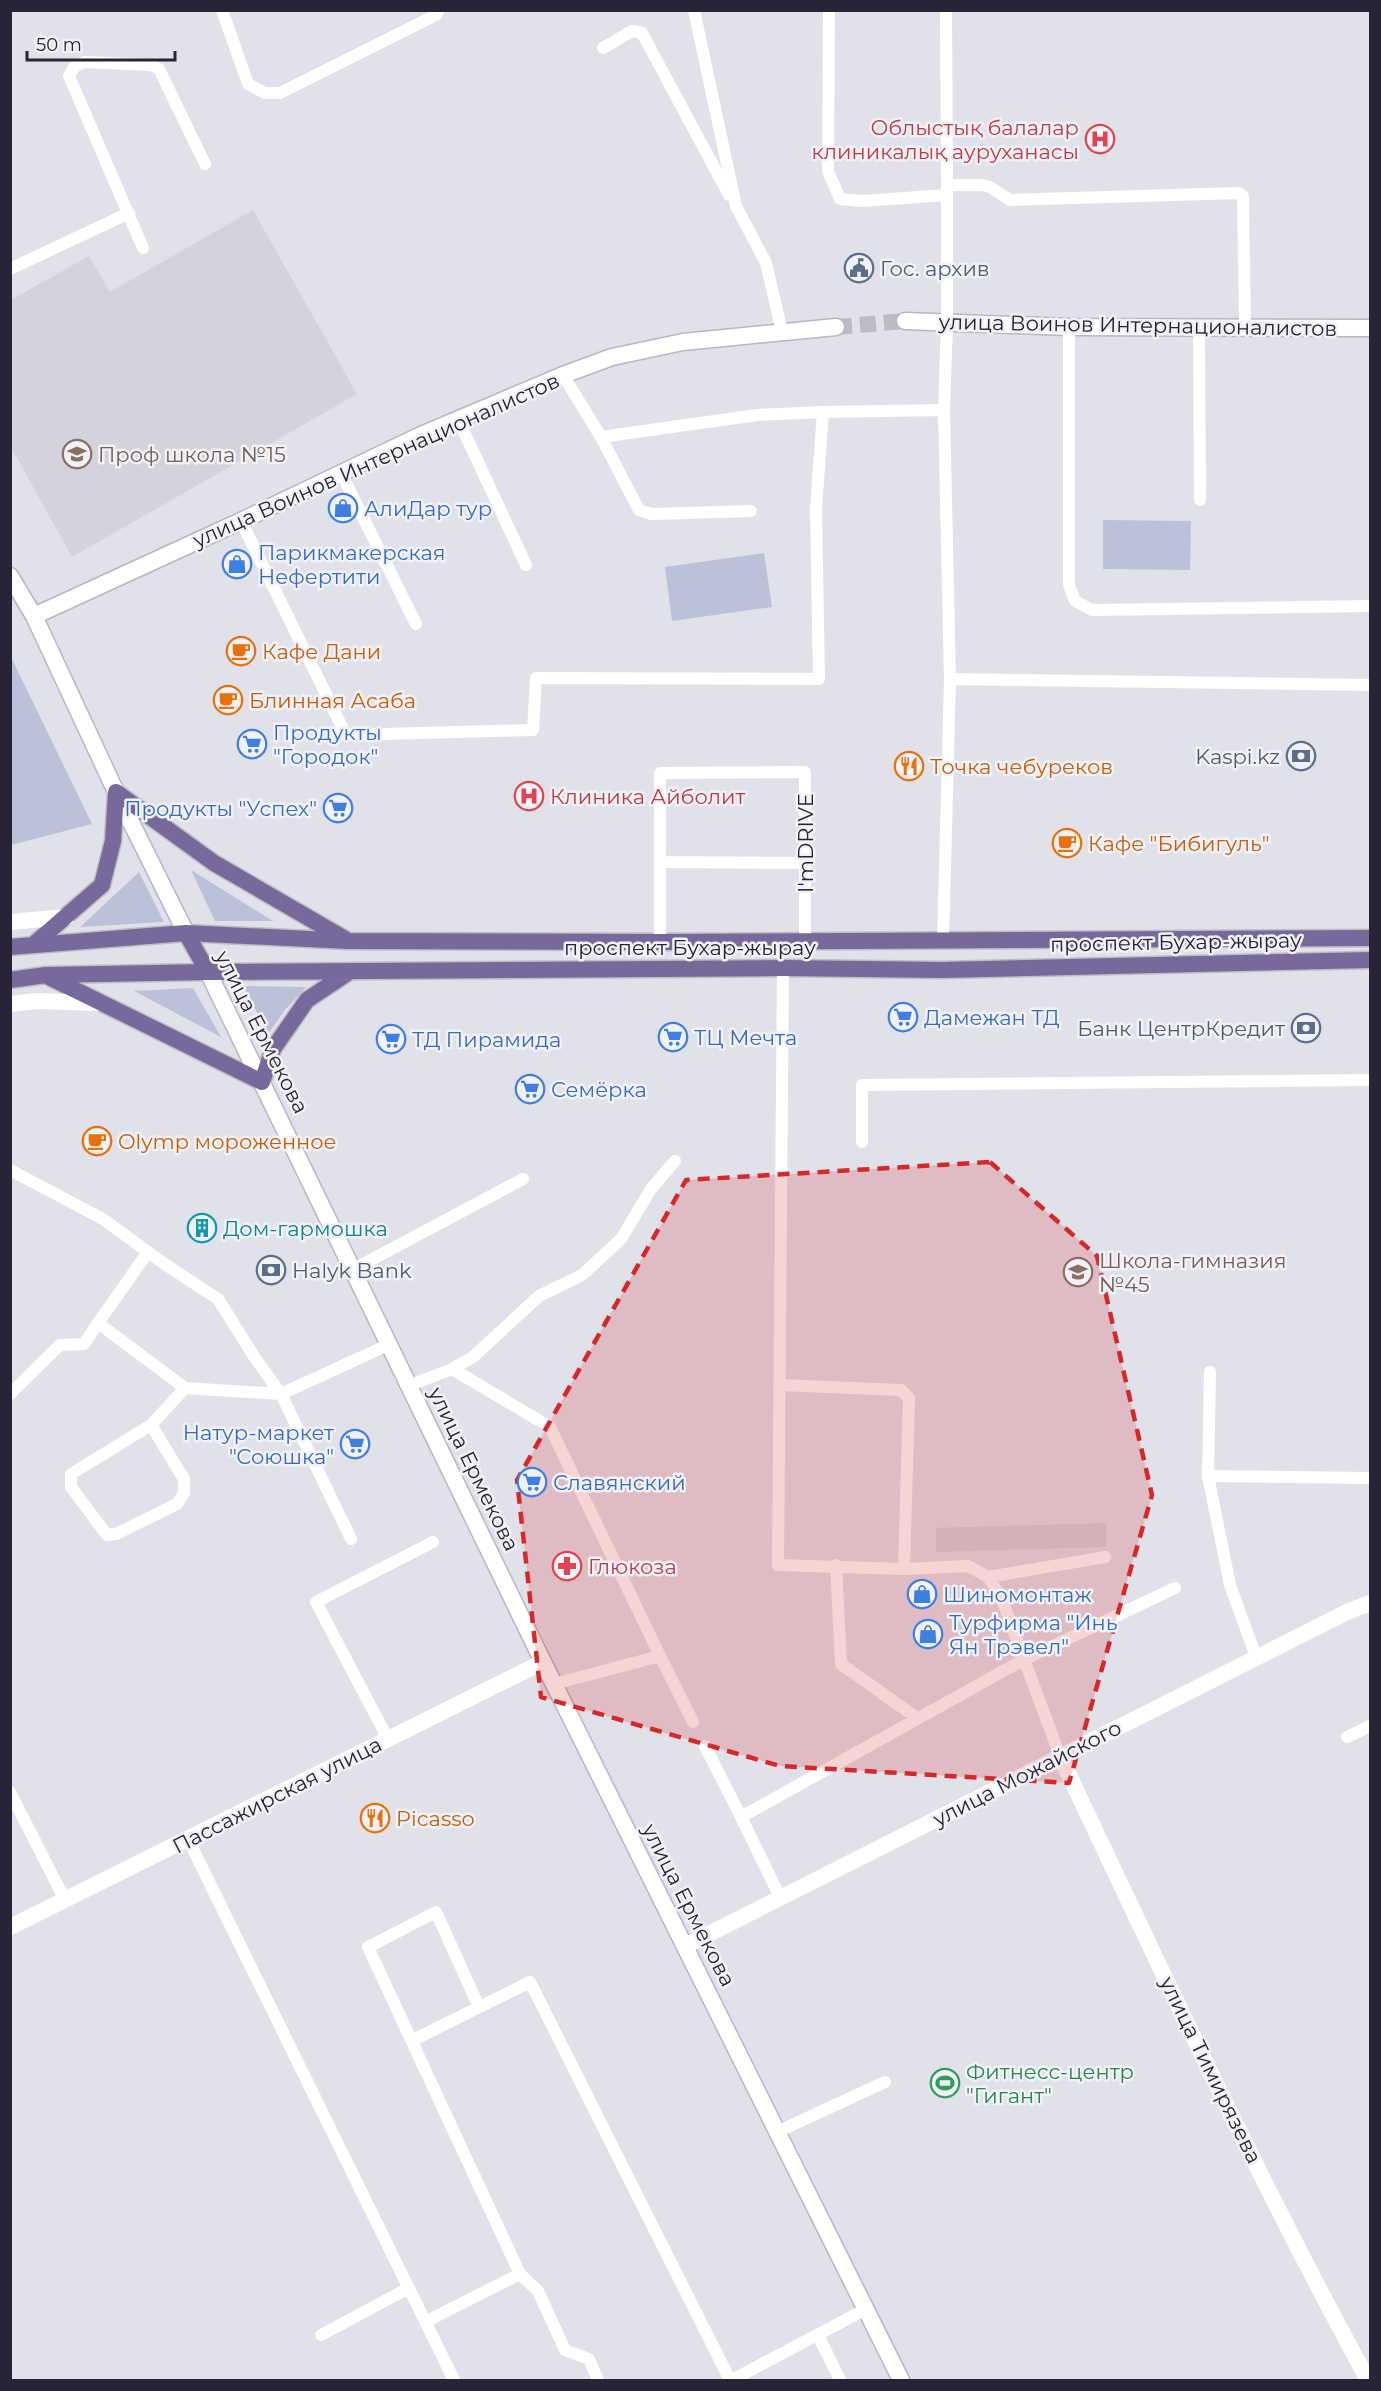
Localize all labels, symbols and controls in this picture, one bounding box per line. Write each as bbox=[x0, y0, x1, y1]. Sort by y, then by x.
scale bar bbox=[27, 24, 176, 62]
text: 50 m bbox=[36, 34, 82, 56]
place label: Облыстық балалар клиникалық ауруханасы bbox=[812, 115, 1079, 164]
hospital icon: Облыстық балалар клиникалық ауруханасы bbox=[1084, 123, 1116, 155]
public building icon: Гос. архив bbox=[843, 252, 875, 284]
place label: Гос. архив bbox=[880, 256, 990, 281]
street label: улица Воинов Интернационалистов bbox=[938, 309, 1337, 341]
street label: улица Воинов Интернационалистов bbox=[188, 368, 563, 553]
school or university icon: Проф школа №15 bbox=[61, 438, 93, 470]
place label: Проф школа №15 bbox=[98, 442, 286, 467]
shop icon: АлиДар тур bbox=[327, 492, 359, 524]
place label: АлиДар тур bbox=[364, 496, 492, 521]
place label: Парикмакерская Нефертити bbox=[258, 540, 445, 589]
shop icon: Парикмакерская Нефертити bbox=[221, 548, 253, 580]
cafe icon: Кафе Дани bbox=[225, 635, 257, 667]
place label: Кафе Дани bbox=[262, 639, 381, 664]
cafe icon: Блинная Асаба bbox=[212, 684, 244, 716]
place label: Блинная Асаба bbox=[249, 688, 416, 713]
place label: Продукты "Городок" bbox=[273, 720, 382, 769]
supermarket icon: Продукты "Городок" bbox=[236, 728, 268, 760]
bank icon: Kaspi.kz bbox=[1285, 740, 1317, 772]
place label: Kaspi.kz bbox=[1195, 744, 1280, 769]
restaurant icon: Точка чебуреков bbox=[893, 750, 925, 782]
place label: Точка чебуреков bbox=[930, 754, 1113, 779]
hospital icon: Клиника Айболит bbox=[513, 780, 545, 812]
place label: Клиника Айболит bbox=[550, 784, 745, 809]
supermarket icon: Продукты "Успех" bbox=[322, 792, 354, 824]
street label: I'mDRIVE bbox=[793, 793, 818, 893]
place label: Продукты "Успех" bbox=[124, 796, 317, 821]
cafe icon: Кафе "Бибигуль" bbox=[1051, 827, 1083, 859]
place label: Кафе "Бибигуль" bbox=[1088, 831, 1270, 856]
street label: проспект Бухар-жырау bbox=[1050, 927, 1302, 957]
street label: проспект Бухар-жырау bbox=[564, 935, 816, 960]
street label: улица Ермекова bbox=[210, 946, 314, 1117]
supermarket icon: Дамежан ТД bbox=[887, 1001, 919, 1033]
place label: Дамежан ТД bbox=[924, 1005, 1060, 1030]
bank icon: Банк ЦентрКредит bbox=[1290, 1012, 1322, 1044]
place label: Банк ЦентрКредит bbox=[1077, 1016, 1285, 1041]
supermarket icon: ТЦ Мечта bbox=[657, 1021, 689, 1053]
supermarket icon: ТД Пирамида bbox=[375, 1023, 407, 1055]
place label: ТЦ Мечта bbox=[694, 1025, 797, 1050]
place label: ТД Пирамида bbox=[412, 1027, 561, 1052]
supermarket icon: Семёрка bbox=[514, 1073, 546, 1105]
place label: Семёрка bbox=[551, 1077, 647, 1102]
cafe icon: Olymp мороженное bbox=[81, 1125, 113, 1157]
place label: Olymp мороженное bbox=[118, 1129, 337, 1154]
building icon: Дом-гармошка bbox=[186, 1212, 218, 1244]
place label: Дом-гармошка bbox=[223, 1216, 388, 1241]
place label: Школа-гимназия №45 bbox=[1099, 1248, 1286, 1297]
bank icon: Halyk Bank bbox=[255, 1254, 287, 1286]
school or university icon: Школа-гимназия №45 bbox=[1062, 1256, 1094, 1288]
place label: Halyk Bank bbox=[292, 1258, 412, 1283]
street label: улица Ермекова bbox=[423, 1382, 524, 1555]
place label: Натур-маркет "Союшка" bbox=[183, 1420, 334, 1469]
supermarket icon: Натур-маркет "Союшка" bbox=[339, 1428, 371, 1460]
supermarket icon: Славянский bbox=[516, 1466, 548, 1498]
place label: Славянский bbox=[553, 1470, 686, 1495]
pharmacy icon: Глюкоза bbox=[551, 1550, 583, 1582]
place label: Глюкоза bbox=[588, 1554, 677, 1579]
shop icon: Шиномонтаж bbox=[906, 1578, 938, 1610]
place label: Шиномонтаж bbox=[943, 1582, 1092, 1607]
place label: Турфирма "Инь Ян Трэвел" bbox=[949, 1610, 1118, 1659]
shop icon: Турфирма "Инь Ян Трэвел" bbox=[912, 1618, 944, 1650]
street label: улица Можайского bbox=[928, 1715, 1125, 1832]
street label: Пассажирская улица bbox=[168, 1731, 386, 1859]
restaurant icon: Picasso bbox=[359, 1802, 391, 1834]
place label: Picasso bbox=[396, 1806, 475, 1831]
street label: улица Ермекова bbox=[637, 1819, 741, 1990]
street label: улица Тимирязева bbox=[1154, 1972, 1267, 2167]
place label: Фитнесс-центр "Гигант" bbox=[966, 2059, 1134, 2108]
sports icon: Фитнесс-центр "Гигант" bbox=[929, 2067, 961, 2099]

